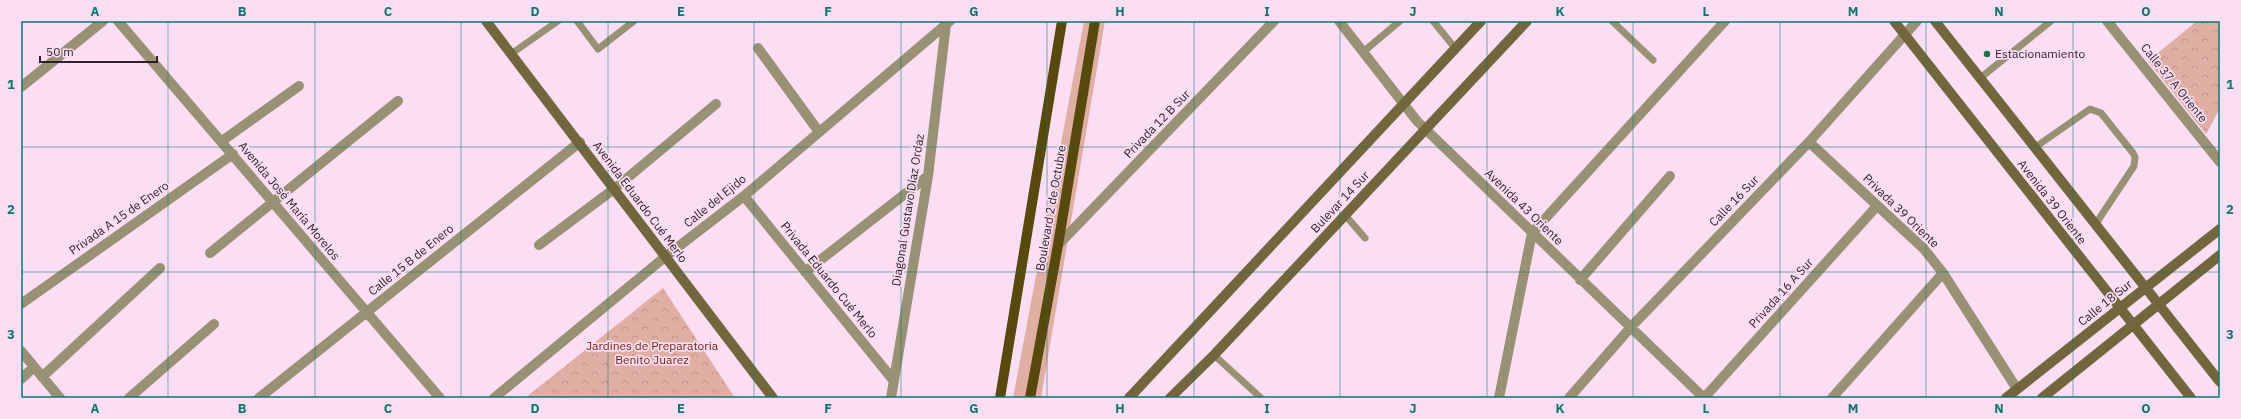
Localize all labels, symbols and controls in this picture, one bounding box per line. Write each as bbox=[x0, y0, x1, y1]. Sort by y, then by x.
text: A bbox=[91, 3, 100, 20]
text: B bbox=[238, 3, 247, 20]
text: C bbox=[384, 3, 393, 20]
text: D bbox=[530, 3, 540, 20]
text: E bbox=[677, 3, 685, 20]
text: F bbox=[824, 3, 832, 20]
text: G bbox=[969, 3, 979, 20]
text: H bbox=[1115, 3, 1125, 20]
text: I bbox=[1264, 3, 1270, 20]
text: J bbox=[1409, 3, 1417, 20]
text: K bbox=[1555, 3, 1565, 20]
text: L bbox=[1703, 3, 1710, 20]
text: M bbox=[1848, 3, 1858, 20]
text: N bbox=[1994, 3, 2004, 20]
text: O bbox=[2141, 3, 2151, 20]
scale bar bbox=[40, 38, 157, 64]
street label: Calle 37 A Oriente bbox=[2138, 40, 2211, 126]
text: 50 m bbox=[46, 44, 74, 59]
place label: Estacionamiento bbox=[1995, 46, 2085, 61]
marker: Estacionamiento bbox=[1982, 49, 1992, 59]
text: 1 bbox=[7, 76, 15, 93]
text: 1 bbox=[2226, 76, 2234, 93]
street label: Privada 12 B Sur bbox=[1120, 86, 1193, 161]
street label: Diagonal Gustavo Díaz Ordaz bbox=[888, 132, 927, 287]
street label: Avenida José María Morelos bbox=[235, 138, 343, 263]
street label: Avenida Eduardo Cué Merlo bbox=[590, 138, 691, 266]
street label: Boulevard 2 de Octubre bbox=[1032, 144, 1069, 272]
street label: Avenida 39 Oriente bbox=[2015, 156, 2090, 247]
street label: Avenida 43 Oriente bbox=[1482, 165, 1567, 248]
street label: Bulevar 14 Sur bbox=[1307, 167, 1373, 236]
street label: Privada 39 Oriente bbox=[1860, 170, 1943, 251]
street label: Calle del Ejido bbox=[680, 171, 749, 230]
street label: Calle 16 Sur bbox=[1706, 172, 1762, 229]
street label: Privada A 15 de Enero bbox=[66, 177, 172, 258]
text: 2 bbox=[7, 201, 15, 218]
text: 2 bbox=[2226, 201, 2234, 218]
street label: Privada Eduardo Cué Merlo bbox=[778, 219, 881, 341]
street label: Calle 15 B de Enero bbox=[365, 220, 457, 299]
street label: Privada 16 A Sur bbox=[1745, 254, 1816, 331]
street label: Calle 18 Sur bbox=[2075, 276, 2135, 329]
text: 3 bbox=[7, 326, 15, 343]
text: 3 bbox=[2226, 326, 2234, 343]
park label: Jardines de Preparatoria Benito Juarez bbox=[586, 338, 719, 367]
text: A bbox=[91, 400, 100, 417]
text: B bbox=[238, 400, 247, 417]
text: C bbox=[384, 400, 393, 417]
text: D bbox=[530, 400, 540, 417]
text: E bbox=[677, 400, 685, 417]
text: F bbox=[824, 400, 832, 417]
text: G bbox=[969, 400, 979, 417]
text: H bbox=[1115, 400, 1125, 417]
text: I bbox=[1264, 400, 1270, 417]
text: J bbox=[1409, 400, 1417, 417]
text: K bbox=[1555, 400, 1565, 417]
text: L bbox=[1703, 400, 1710, 417]
text: M bbox=[1848, 400, 1858, 417]
text: N bbox=[1994, 400, 2004, 417]
text: O bbox=[2141, 400, 2151, 417]

